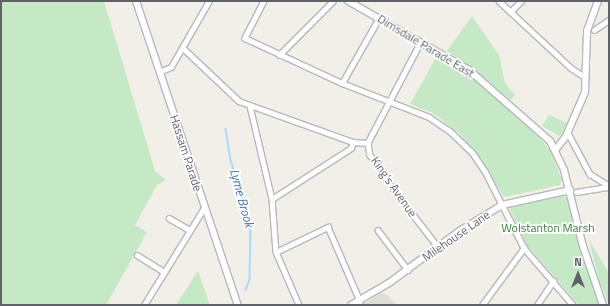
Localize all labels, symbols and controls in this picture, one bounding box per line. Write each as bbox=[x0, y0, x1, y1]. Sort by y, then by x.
street label: Dimsdale Parade East bbox=[375, 11, 477, 81]
street label: Hassam Parade bbox=[167, 113, 205, 193]
street label: King's Avenue bbox=[368, 154, 420, 220]
water label: Lyme Brook bbox=[227, 167, 257, 229]
street label: Milehouse Lane bbox=[419, 207, 493, 265]
park label: Wolstanton Marsh bbox=[501, 221, 595, 235]
north arrow bbox=[558, 254, 598, 294]
text: N bbox=[574, 254, 582, 270]

